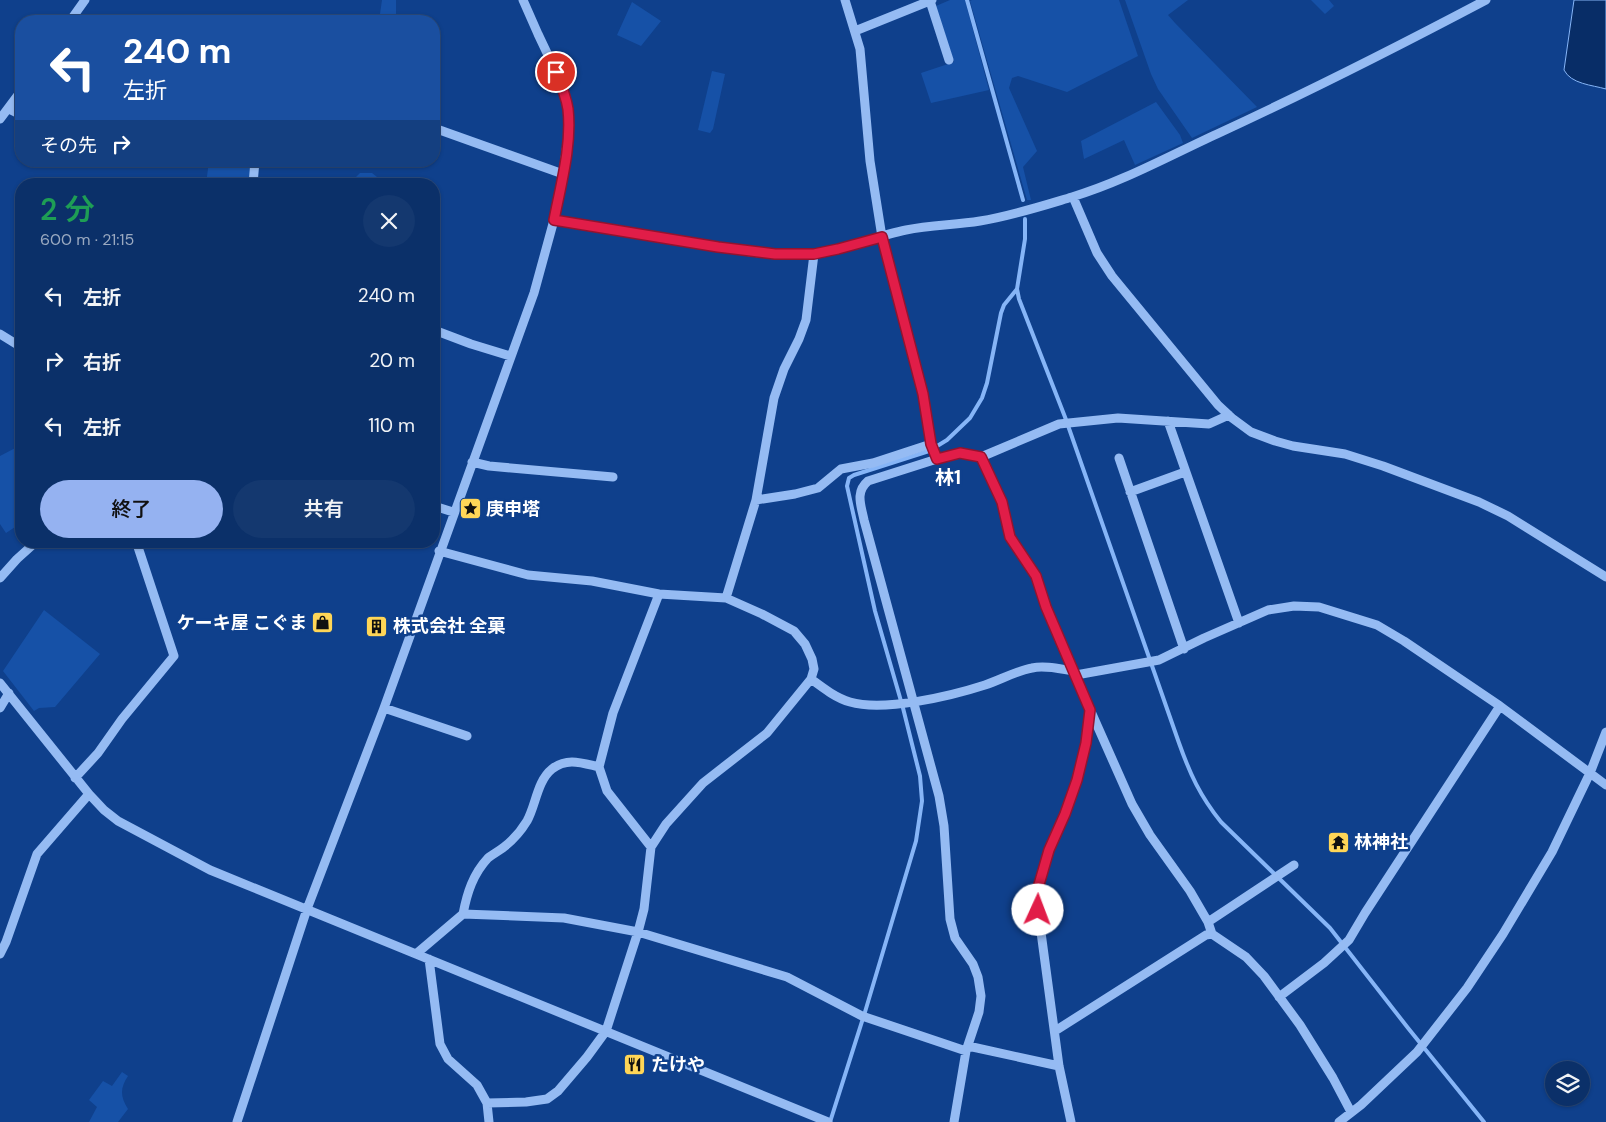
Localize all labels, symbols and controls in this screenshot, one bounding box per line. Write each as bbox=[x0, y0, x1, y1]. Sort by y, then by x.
text: 240 m bbox=[123, 28, 232, 74]
icon: left bbox=[40, 35, 105, 100]
pin bbox=[535, 51, 577, 93]
icon: arrive bbox=[542, 58, 570, 86]
text: 左折 bbox=[123, 76, 167, 105]
icon: right bbox=[107, 130, 135, 158]
text: その先 bbox=[40, 133, 97, 158]
text: 2 分 bbox=[40, 190, 95, 229]
button: close bbox=[363, 195, 415, 247]
text: 600 m · 21:15 bbox=[40, 229, 134, 250]
icon: left bbox=[40, 282, 68, 310]
text: 240 m bbox=[358, 283, 415, 308]
text: 左折 bbox=[83, 285, 121, 310]
icon: right bbox=[40, 347, 68, 375]
text: 20 m bbox=[369, 348, 415, 373]
text: 右折 bbox=[83, 350, 121, 375]
icon: left bbox=[40, 412, 68, 440]
text: 110 m bbox=[368, 413, 415, 438]
text: 左折 bbox=[83, 415, 121, 440]
district label: 林1 bbox=[935, 465, 961, 490]
button: 終了 bbox=[40, 480, 223, 538]
button: 共有 bbox=[233, 480, 415, 538]
place icon: 庚申塔 bbox=[458, 497, 482, 521]
place label: 庚申塔 bbox=[486, 497, 540, 521]
place label: ケーキ屋 こぐま bbox=[177, 611, 307, 635]
shop icon: ケーキ屋 こぐま bbox=[311, 611, 335, 635]
building icon: 株式会社 全菓 bbox=[365, 614, 389, 638]
place label: 株式会社 全菓 bbox=[393, 614, 505, 638]
temple icon: 林神社 bbox=[1326, 830, 1350, 854]
place label: 林神社 bbox=[1354, 830, 1408, 854]
position arrow bbox=[1011, 883, 1063, 935]
restaurant icon: たけや bbox=[623, 1053, 647, 1077]
place label: たけや bbox=[651, 1053, 705, 1077]
map controls bbox=[1545, 1061, 1590, 1106]
button: layers bbox=[1545, 1061, 1590, 1106]

